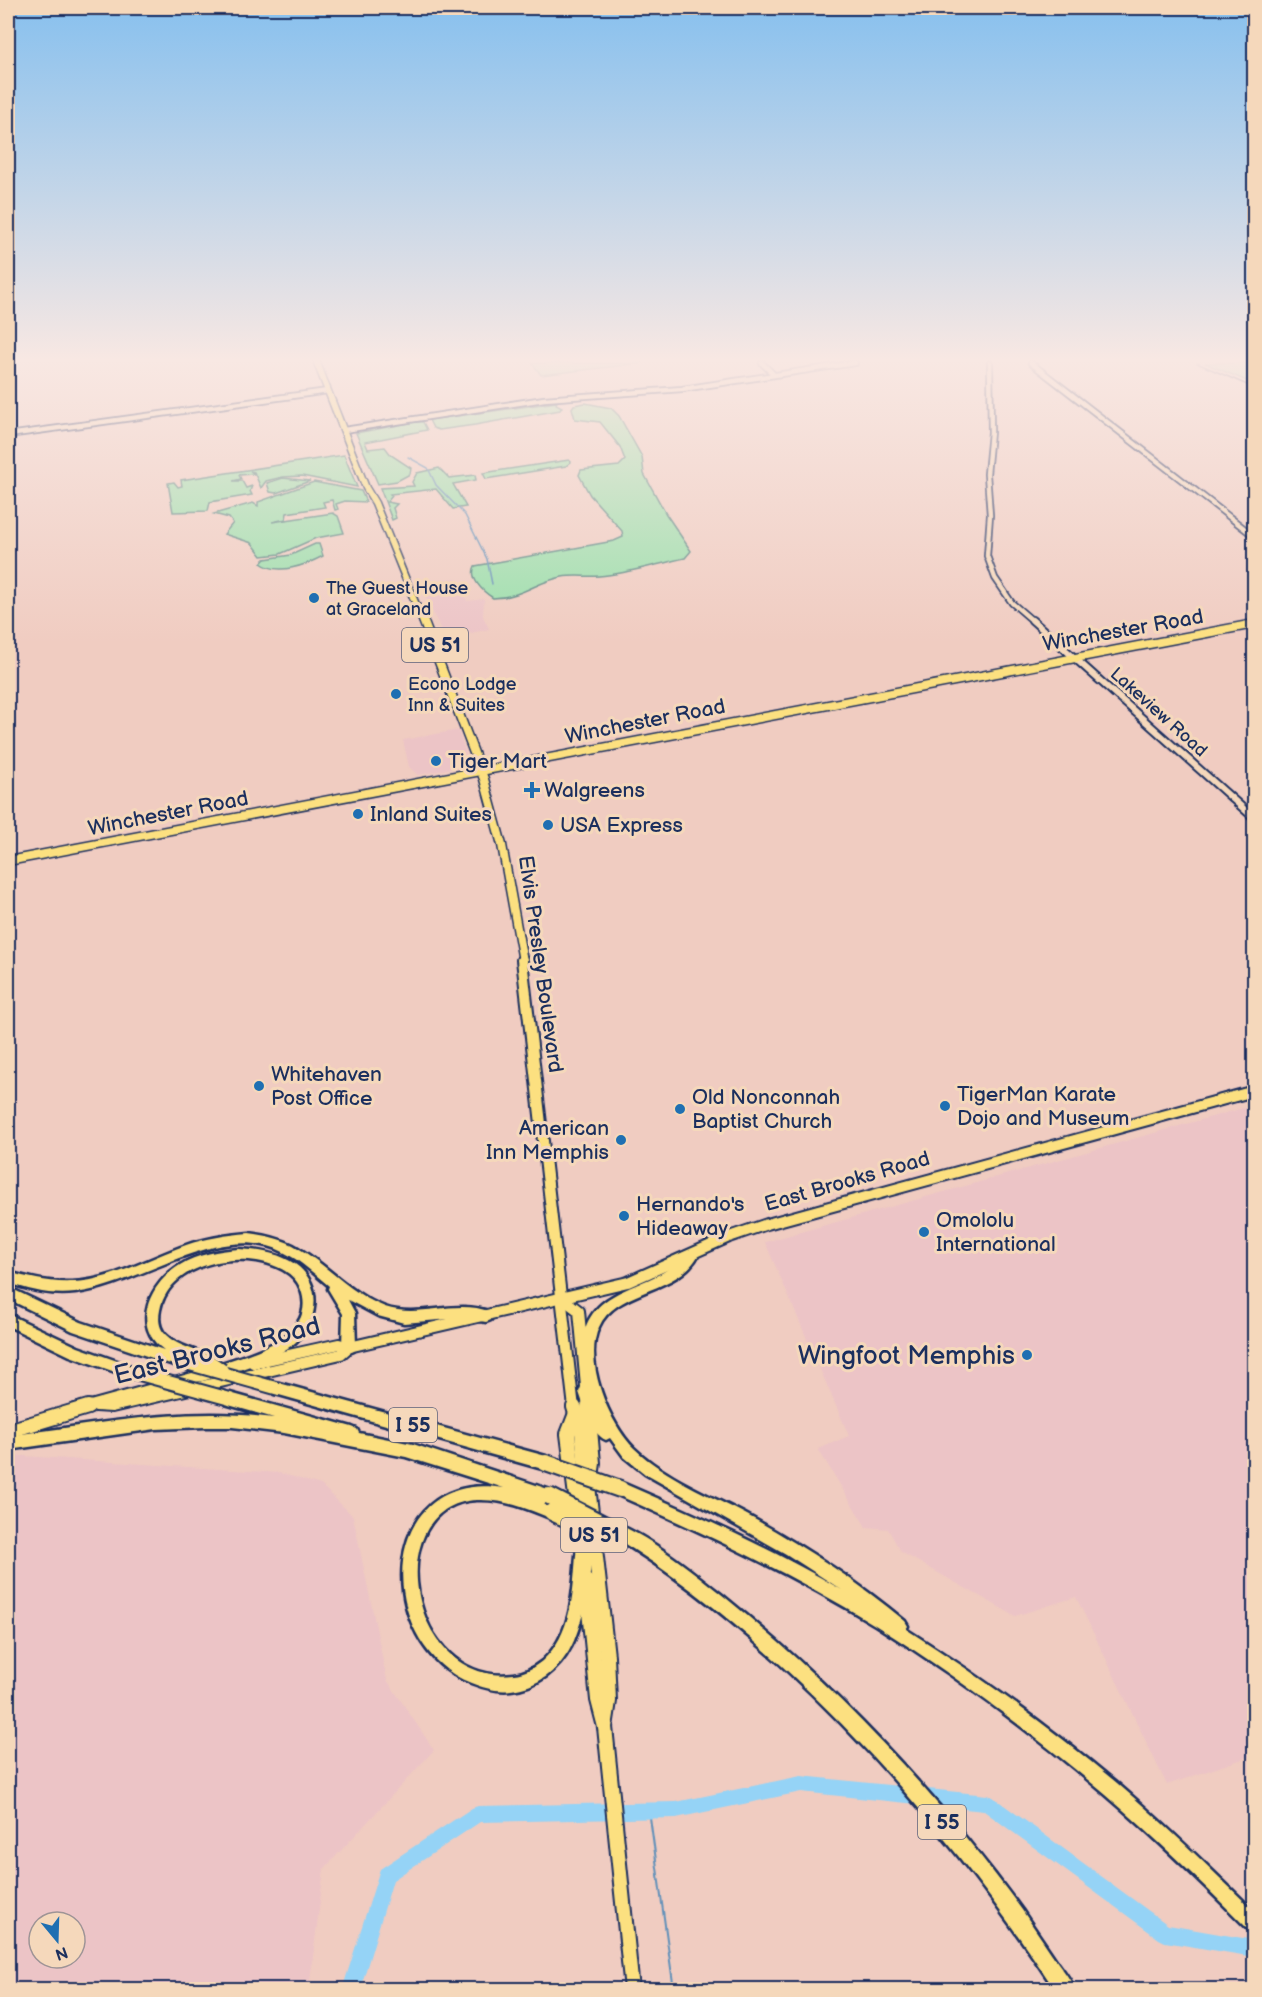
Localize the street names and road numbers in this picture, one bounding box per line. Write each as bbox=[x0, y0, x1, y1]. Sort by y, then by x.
street label: Winchester Road bbox=[1041, 604, 1205, 657]
road number: US 51 bbox=[402, 628, 468, 662]
street label: Lakeview Road bbox=[1106, 663, 1211, 761]
street label: Winchester Road bbox=[563, 694, 727, 749]
street label: Winchester Road bbox=[86, 786, 250, 841]
street label: Elvis Presley Boulevard bbox=[513, 854, 568, 1074]
street label: East Brooks Road bbox=[762, 1146, 933, 1217]
street label: East Brooks Road bbox=[111, 1311, 324, 1392]
road number: I 55 bbox=[389, 1408, 437, 1442]
road number: US 51 bbox=[561, 1518, 627, 1552]
road number: I 55 bbox=[918, 1805, 966, 1839]

